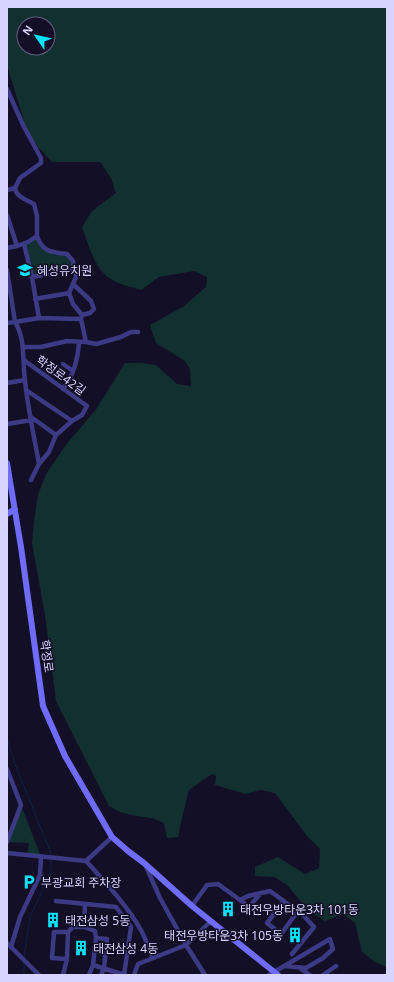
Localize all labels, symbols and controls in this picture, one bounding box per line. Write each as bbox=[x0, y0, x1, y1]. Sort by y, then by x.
north arrow bbox=[16, 16, 56, 56]
text: N bbox=[19, 22, 36, 38]
school or university icon: 혜성유치원 bbox=[16, 261, 34, 279]
place label: 혜성유치원 bbox=[37, 262, 92, 279]
street label: 학정로42길 bbox=[33, 351, 89, 399]
street label: 학정로 bbox=[36, 638, 58, 674]
parking icon: 부광교회 주차장 bbox=[20, 873, 38, 891]
place label: 부광교회 주차장 bbox=[41, 874, 121, 891]
building icon: 태전우방타운3차 101동 bbox=[219, 900, 237, 918]
place label: 태전우방타운3차 101동 bbox=[240, 901, 359, 918]
building icon: 태전삼성 5동 bbox=[44, 911, 62, 929]
place label: 태전삼성 5동 bbox=[65, 912, 130, 929]
building icon: 태전우방타운3차 105동 bbox=[286, 926, 304, 944]
place label: 태전우방타운3차 105동 bbox=[164, 927, 283, 944]
building icon: 태전삼성 4동 bbox=[72, 939, 90, 957]
place label: 태전삼성 4동 bbox=[93, 940, 158, 957]

